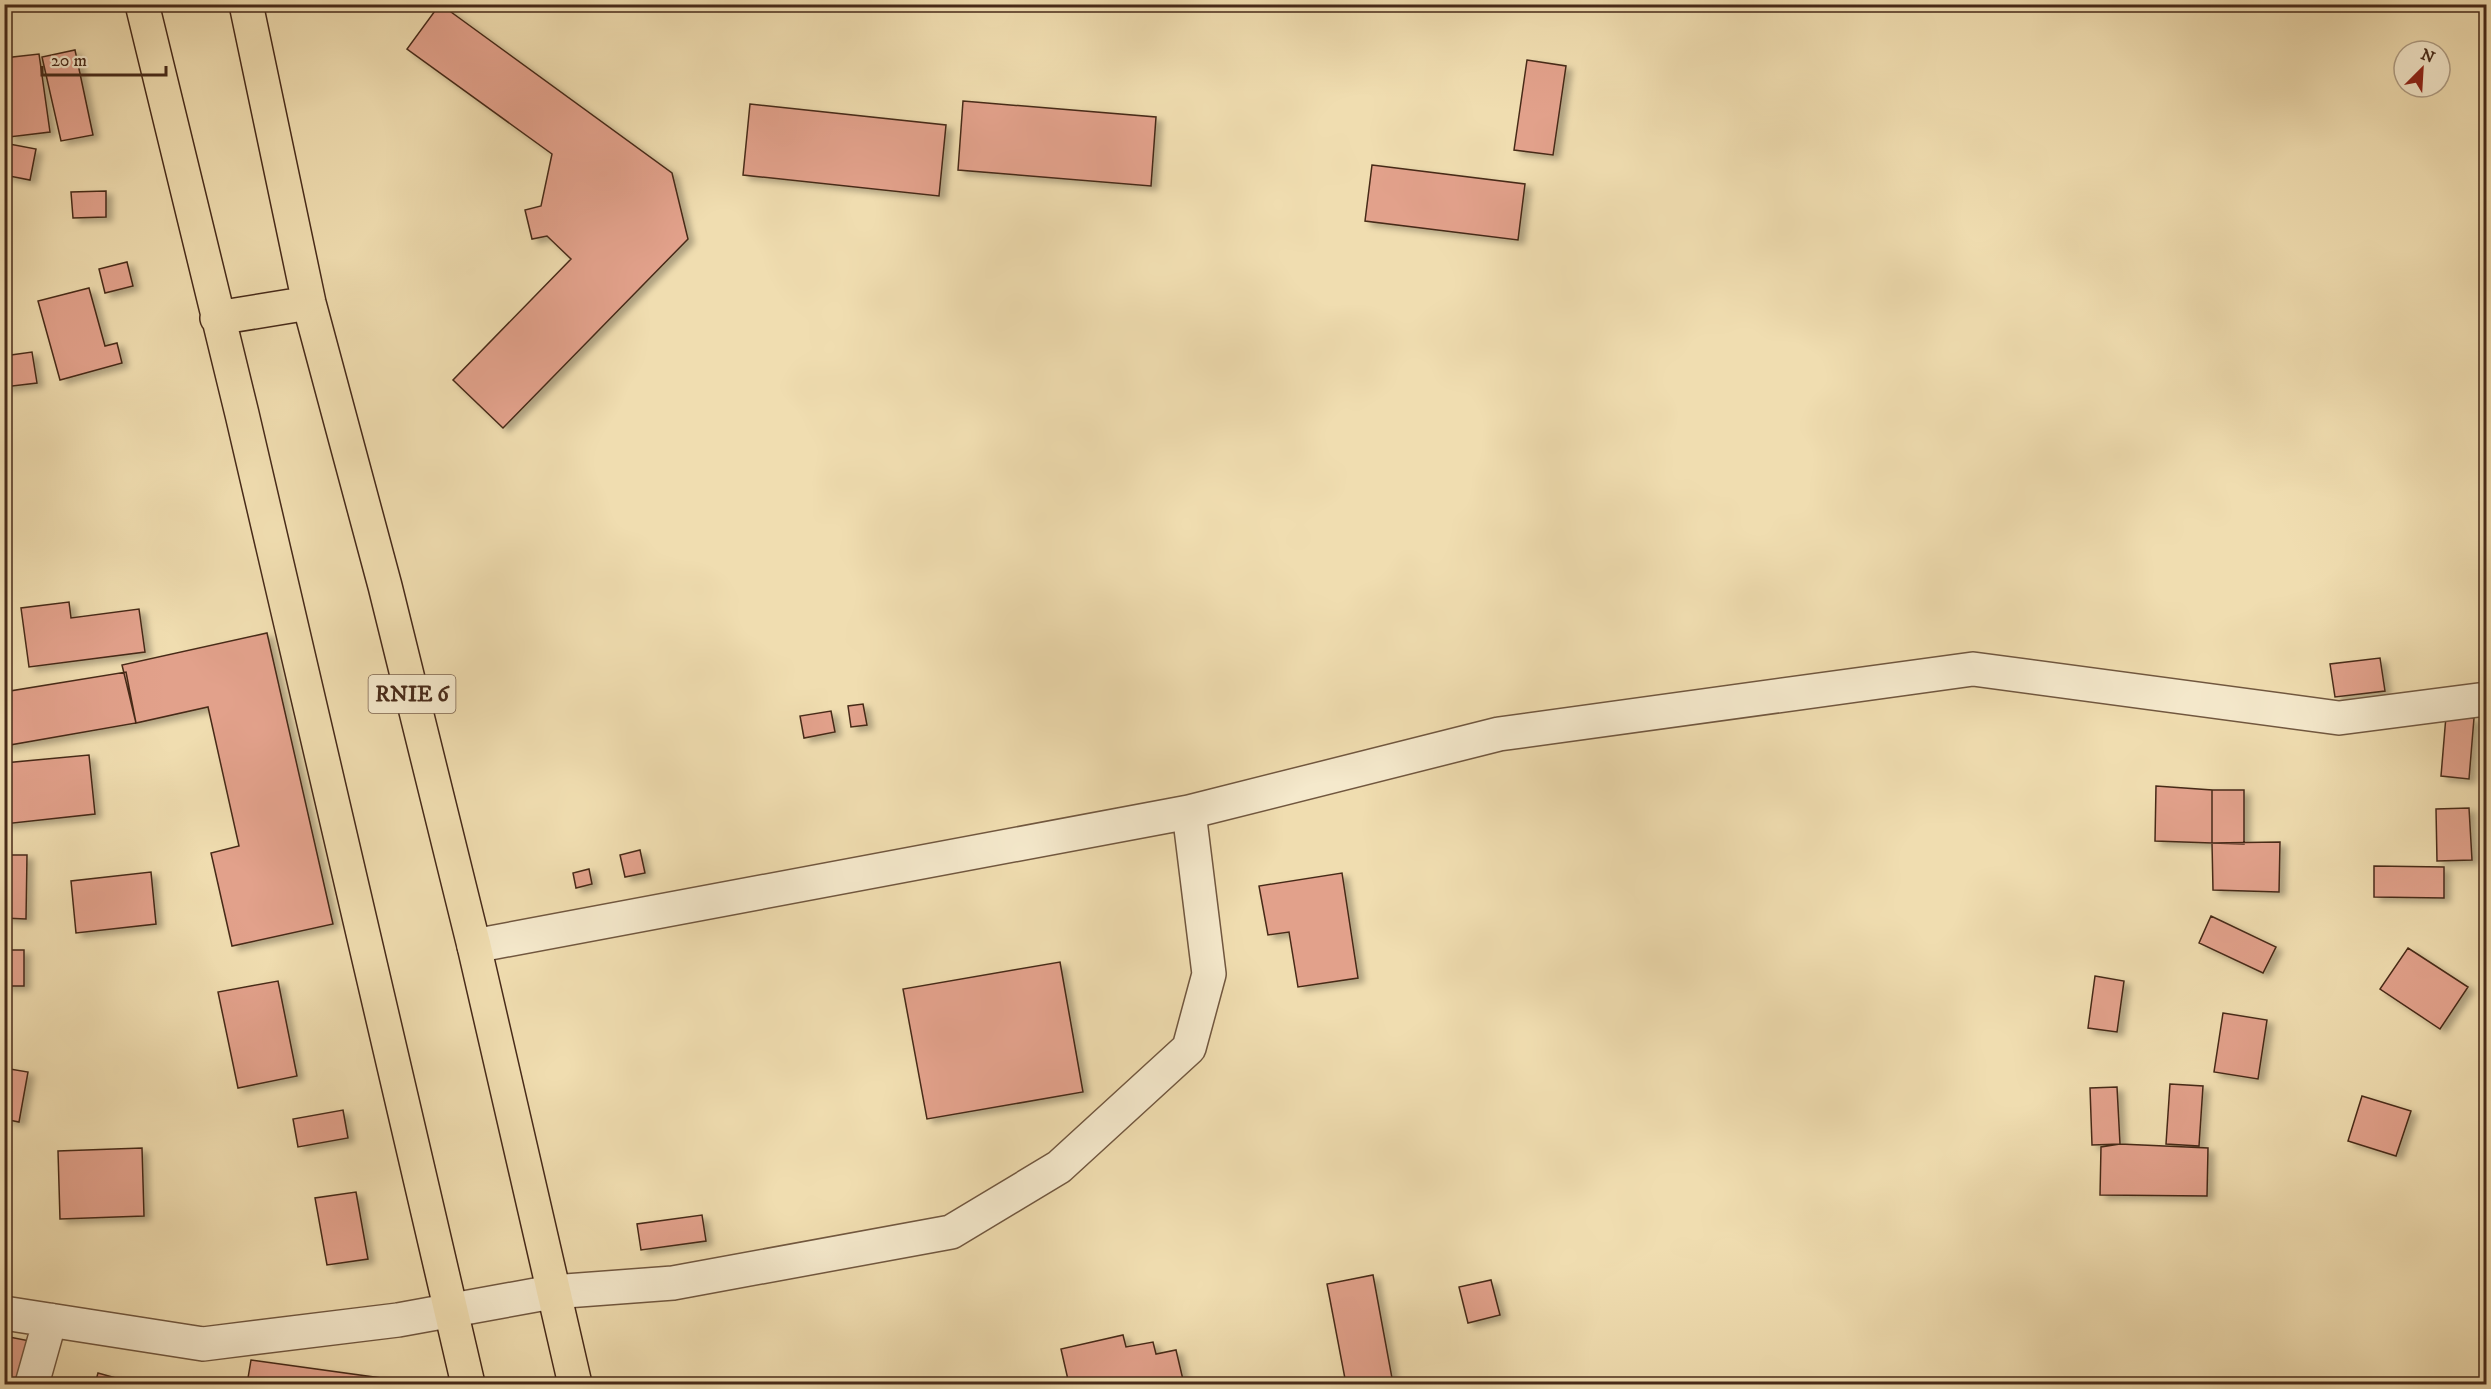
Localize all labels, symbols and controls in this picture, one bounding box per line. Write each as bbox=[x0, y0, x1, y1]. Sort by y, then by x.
scale bar bbox=[42, 39, 166, 77]
north arrow bbox=[2392, 39, 2452, 99]
text: N bbox=[2418, 44, 2438, 68]
text: 20 m bbox=[51, 50, 87, 72]
road number: RNIE 6 bbox=[368, 675, 456, 713]

